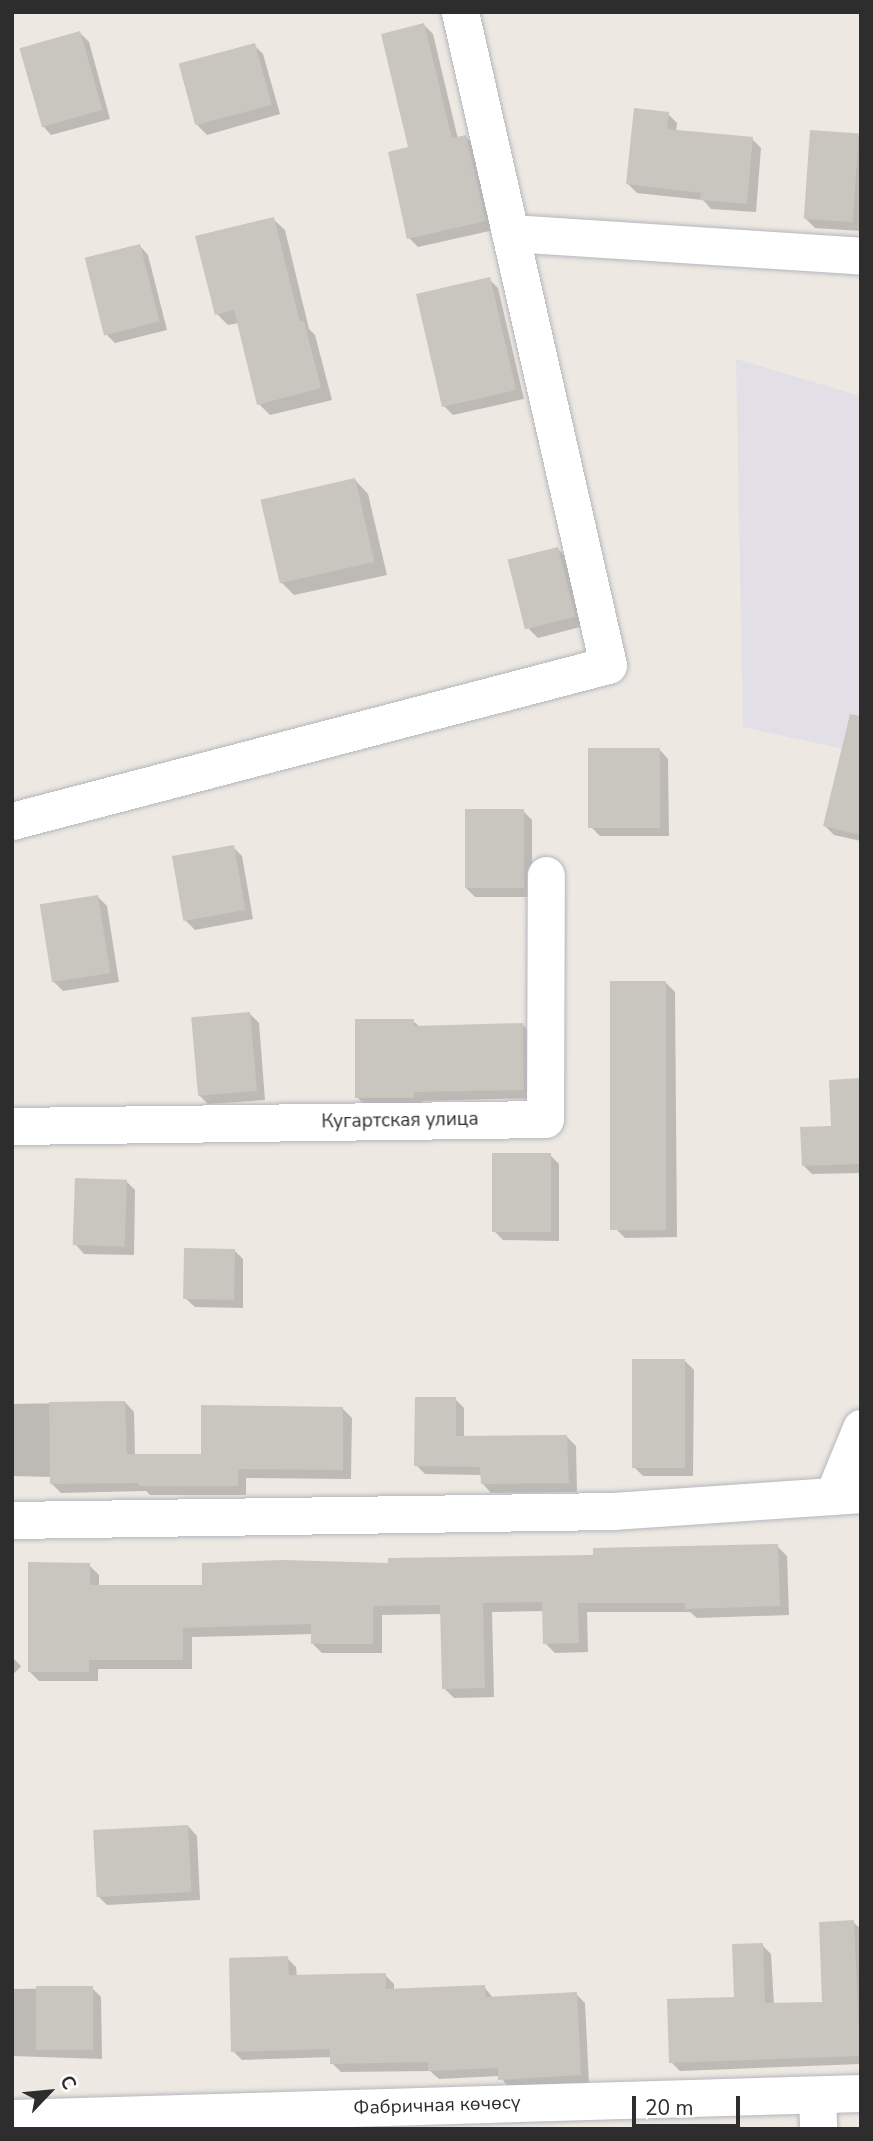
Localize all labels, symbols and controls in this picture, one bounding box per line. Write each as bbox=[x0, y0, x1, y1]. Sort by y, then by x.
street label: Кугартская улица bbox=[321, 1108, 479, 1134]
north arrow bbox=[14, 2057, 84, 2127]
text: С bbox=[53, 2071, 82, 2094]
scale bar bbox=[635, 2082, 744, 2126]
street label: Фабричная көчөсү bbox=[353, 2092, 521, 2120]
text: 20 m bbox=[645, 2094, 694, 2122]

